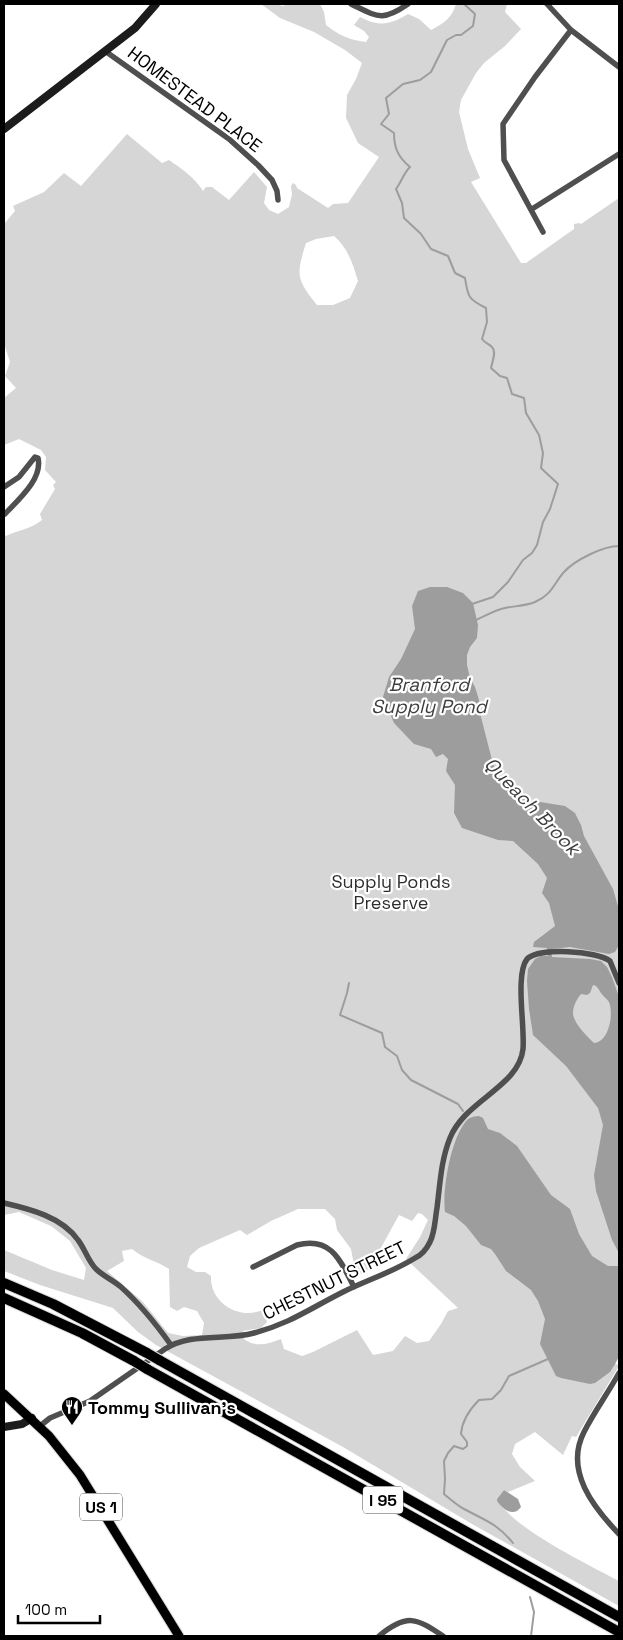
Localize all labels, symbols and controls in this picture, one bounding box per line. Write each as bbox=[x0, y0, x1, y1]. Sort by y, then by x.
street label: HOMESTEAD PLACE bbox=[123, 41, 267, 157]
water label: Branford Supply Pond bbox=[371, 672, 489, 719]
water label: Queach Brook bbox=[479, 752, 587, 862]
park label: Supply Ponds Preserve bbox=[331, 870, 451, 914]
street label: CHESTNUT STREET bbox=[259, 1235, 410, 1325]
restaurant icon: Tommy Sullivan's bbox=[60, 1395, 84, 1426]
place label: Tommy Sullivan's bbox=[88, 1396, 236, 1419]
road number: I 95 bbox=[363, 1486, 403, 1514]
road number: US 1 bbox=[80, 1494, 122, 1520]
scale bar bbox=[18, 1592, 100, 1624]
text: 100 m bbox=[25, 1600, 67, 1619]

